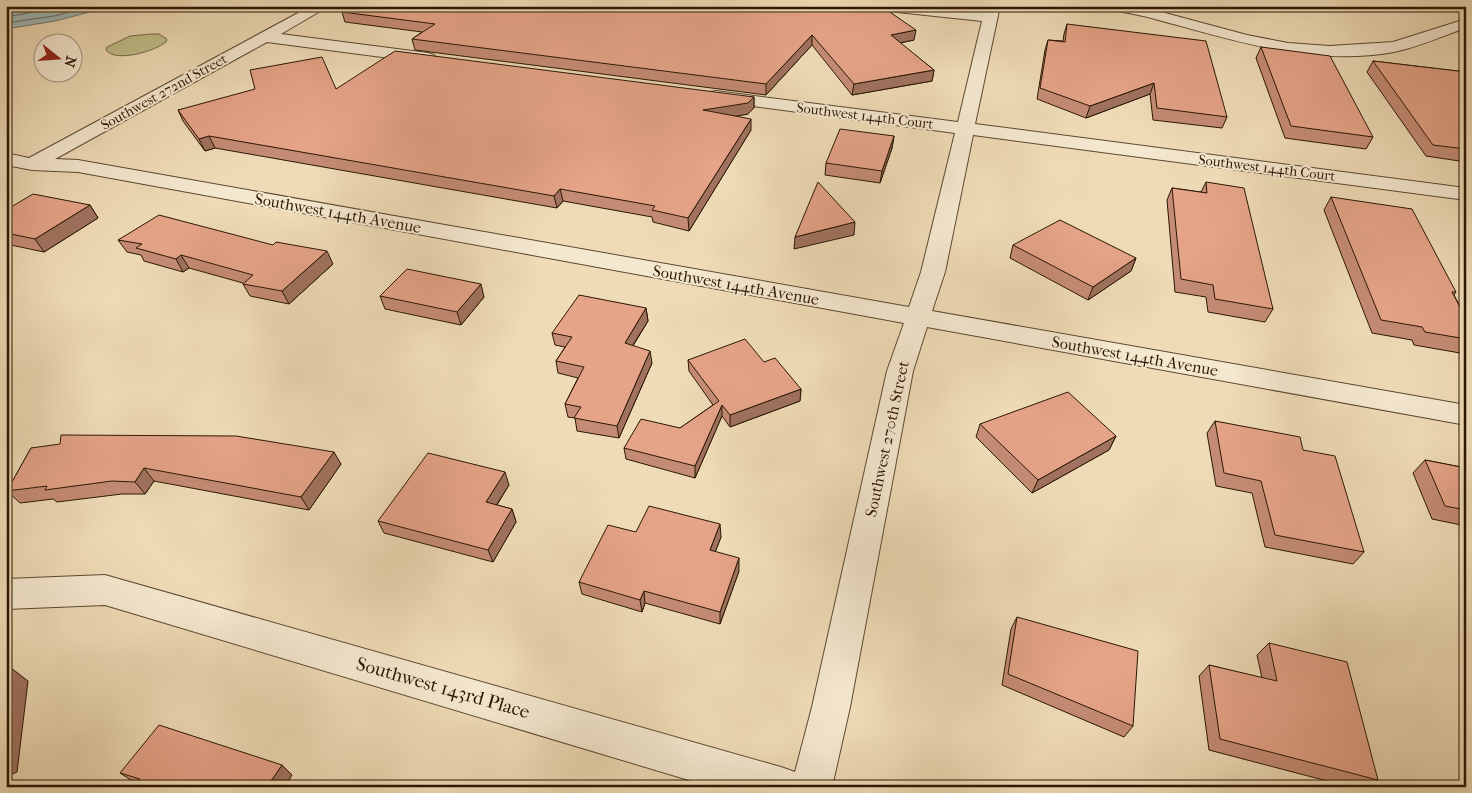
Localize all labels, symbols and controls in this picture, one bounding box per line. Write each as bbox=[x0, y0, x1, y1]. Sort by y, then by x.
north arrow bbox=[32, 32, 82, 82]
street label: Southwest 272nd Street bbox=[98, 50, 230, 134]
text: N bbox=[60, 54, 80, 70]
street label: Southwest 144th Court bbox=[796, 99, 934, 133]
street label: Southwest 144th Court bbox=[1198, 151, 1336, 185]
street label: Southwest 144th Avenue bbox=[253, 189, 423, 237]
street label: Southwest 144th Avenue bbox=[651, 261, 821, 309]
street label: Southwest 144th Avenue bbox=[1050, 332, 1220, 380]
street label: Southwest 270th Street bbox=[861, 359, 913, 519]
street label: Southwest 143rd Place bbox=[354, 653, 532, 723]

